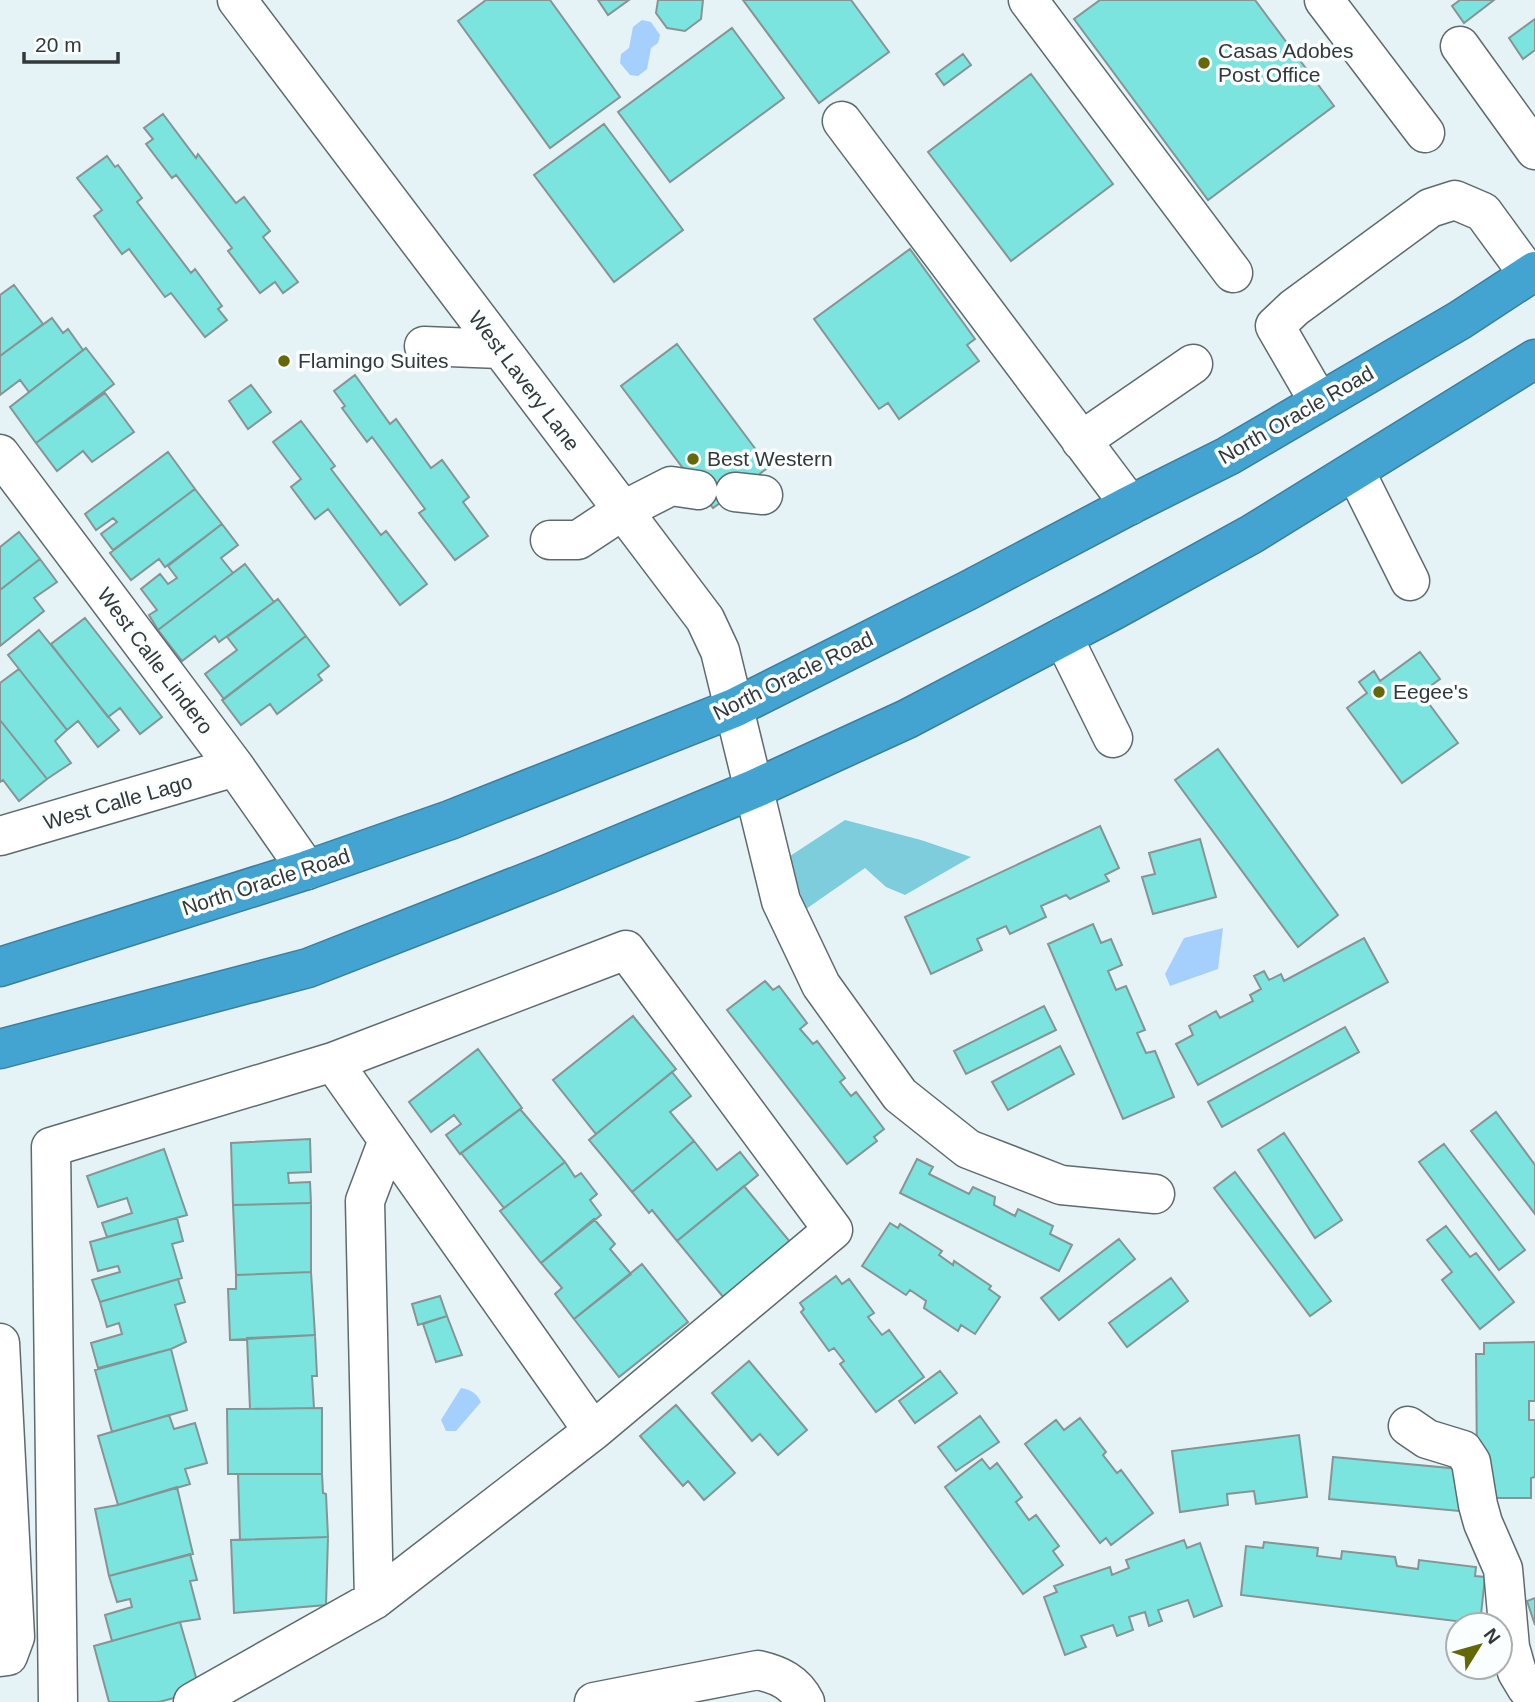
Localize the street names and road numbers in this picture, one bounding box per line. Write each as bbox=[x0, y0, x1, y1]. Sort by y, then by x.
street label: West Lavery Lane bbox=[464, 306, 584, 455]
street label: North Oracle Road bbox=[1214, 361, 1377, 468]
street label: West Calle Lindero bbox=[93, 583, 218, 738]
street label: North Oracle Road bbox=[709, 627, 877, 724]
street label: West Calle Lago bbox=[41, 769, 195, 834]
street label: North Oracle Road bbox=[179, 844, 353, 920]

